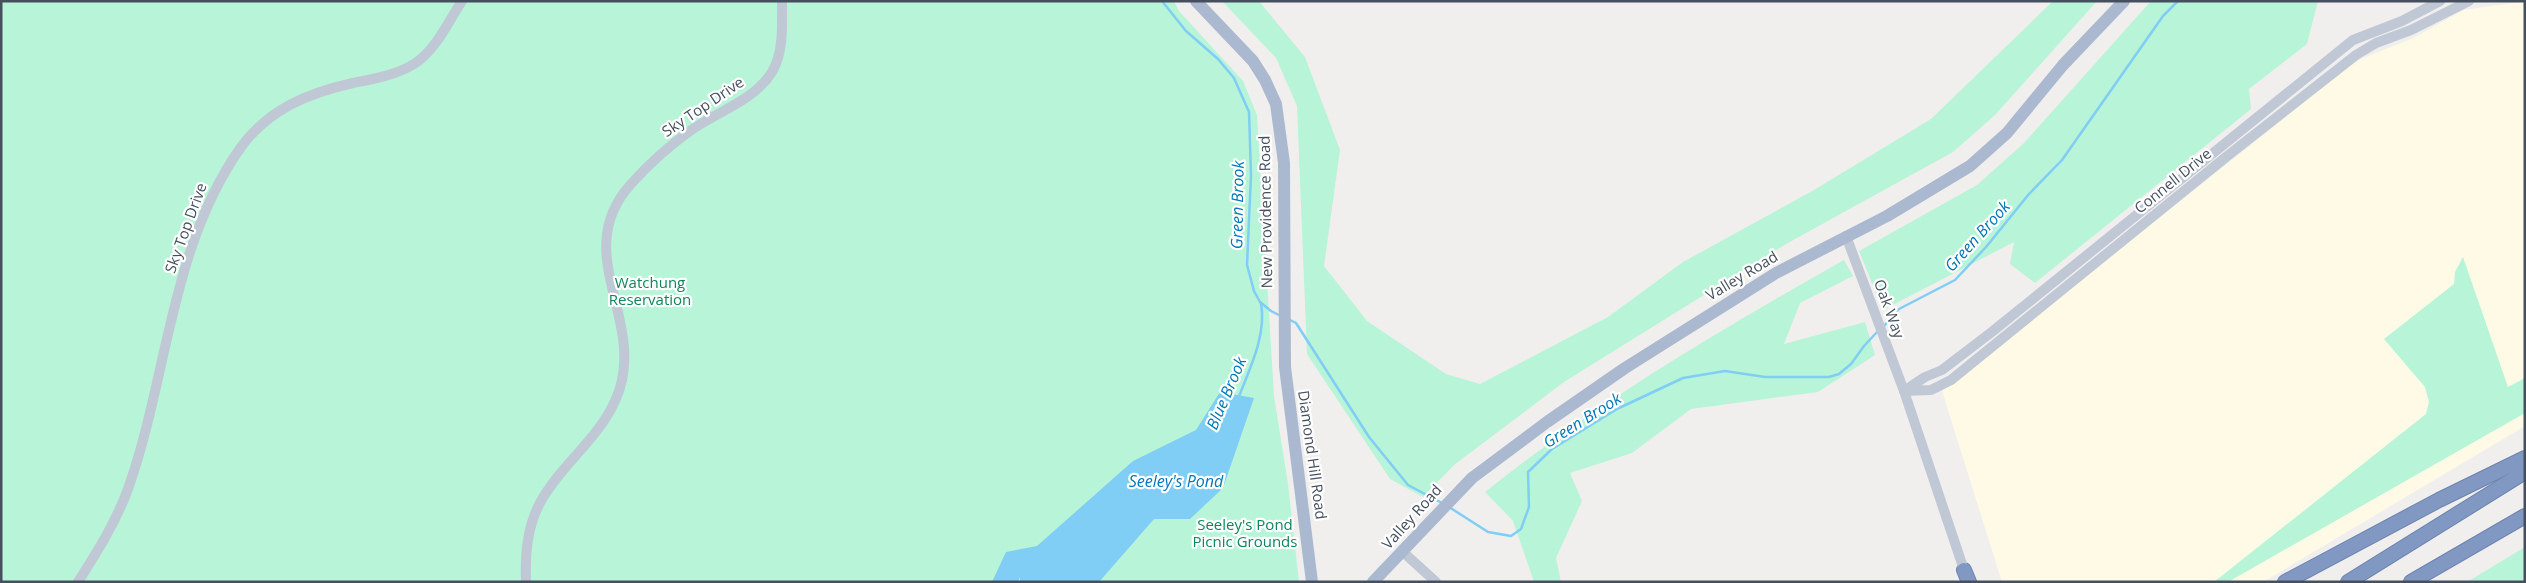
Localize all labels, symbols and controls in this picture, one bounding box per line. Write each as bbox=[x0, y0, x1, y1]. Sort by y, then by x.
street label: Sky Top Drive bbox=[658, 71, 747, 141]
street label: New Providence Road bbox=[1254, 135, 1276, 289]
street label: Connell Drive bbox=[2130, 143, 2215, 217]
water label: Green Brook bbox=[1225, 160, 1249, 249]
street label: Sky Top Drive bbox=[159, 180, 211, 276]
water label: Green Brook bbox=[1939, 195, 2015, 276]
street label: Valley Road bbox=[1702, 246, 1781, 304]
park label: Watchung Reservation bbox=[609, 272, 691, 309]
street label: Oak Way bbox=[1870, 276, 1910, 341]
water label: Blue Brook bbox=[1201, 352, 1252, 433]
water label: Green Brook bbox=[1539, 387, 1626, 453]
street label: Diamond Hill Road bbox=[1294, 389, 1332, 521]
water label: Seeley's Pond bbox=[1129, 470, 1224, 492]
street label: Valley Road bbox=[1377, 480, 1446, 553]
park label: Seeley's Pond Picnic Grounds bbox=[1193, 514, 1297, 551]

